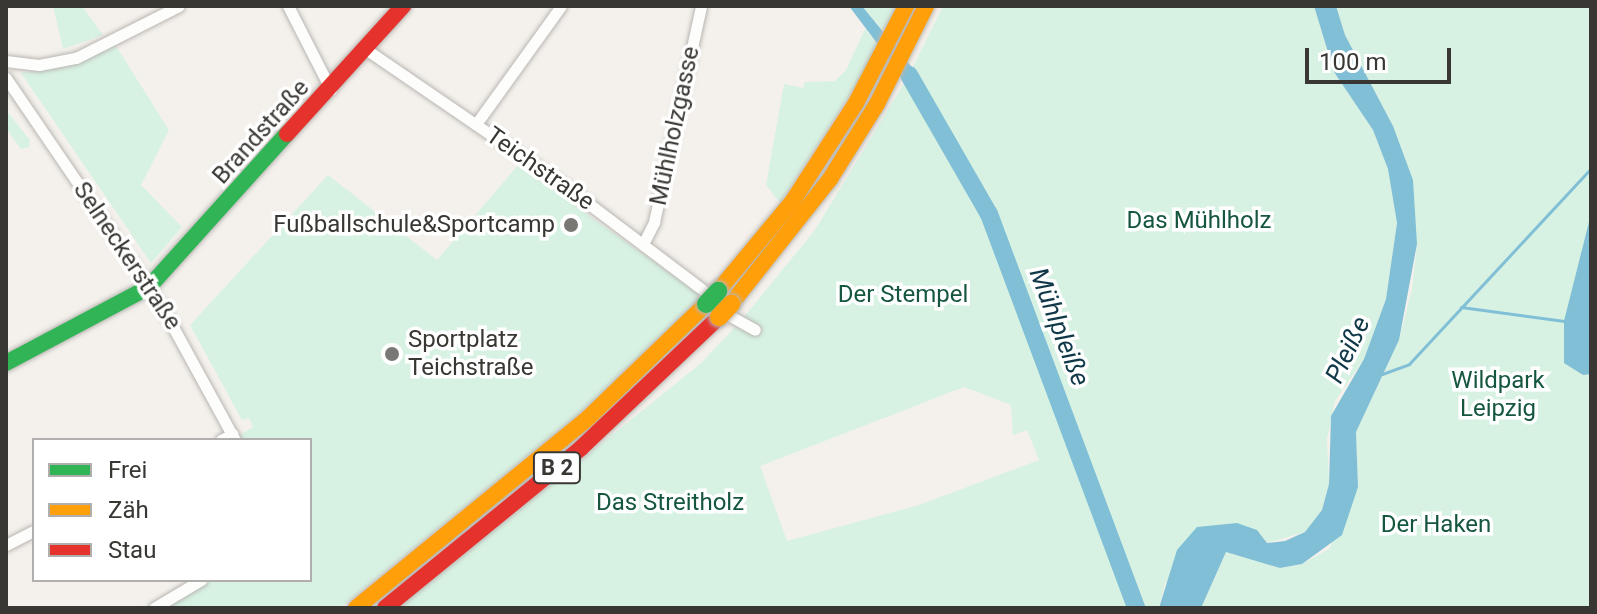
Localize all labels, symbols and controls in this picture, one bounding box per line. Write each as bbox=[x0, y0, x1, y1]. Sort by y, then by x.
scale bar bbox=[1309, 32, 1455, 82]
street label: Mühlholzgasse bbox=[644, 44, 706, 208]
text: 100 m bbox=[1319, 48, 1386, 76]
street label: Brandstraße bbox=[207, 74, 315, 190]
street label: Teichstraße bbox=[480, 121, 600, 217]
street label: Selneckerstraße bbox=[67, 177, 187, 335]
park label: Das Mühlholz bbox=[1126, 207, 1272, 235]
place label: Fußballschule&Sportcamp bbox=[273, 211, 555, 239]
marker: Fußballschule&Sportcamp bbox=[562, 216, 580, 234]
water label: Mühlpleiße bbox=[1022, 263, 1096, 391]
park label: Der Stempel bbox=[838, 281, 968, 309]
water label: Pleiße bbox=[1319, 312, 1377, 388]
place label: Sportplatz Teichstraße bbox=[408, 326, 533, 382]
marker: Sportplatz Teichstraße bbox=[383, 345, 401, 363]
park label: Wildpark Leipzig bbox=[1451, 367, 1545, 423]
legend bbox=[32, 438, 312, 582]
road number: B 2 bbox=[531, 450, 583, 486]
text: Frei bbox=[108, 456, 147, 484]
park label: Das Streitholz bbox=[596, 489, 744, 517]
text: Zäh bbox=[108, 496, 149, 524]
park label: Der Haken bbox=[1381, 511, 1491, 539]
text: Stau bbox=[108, 536, 156, 564]

